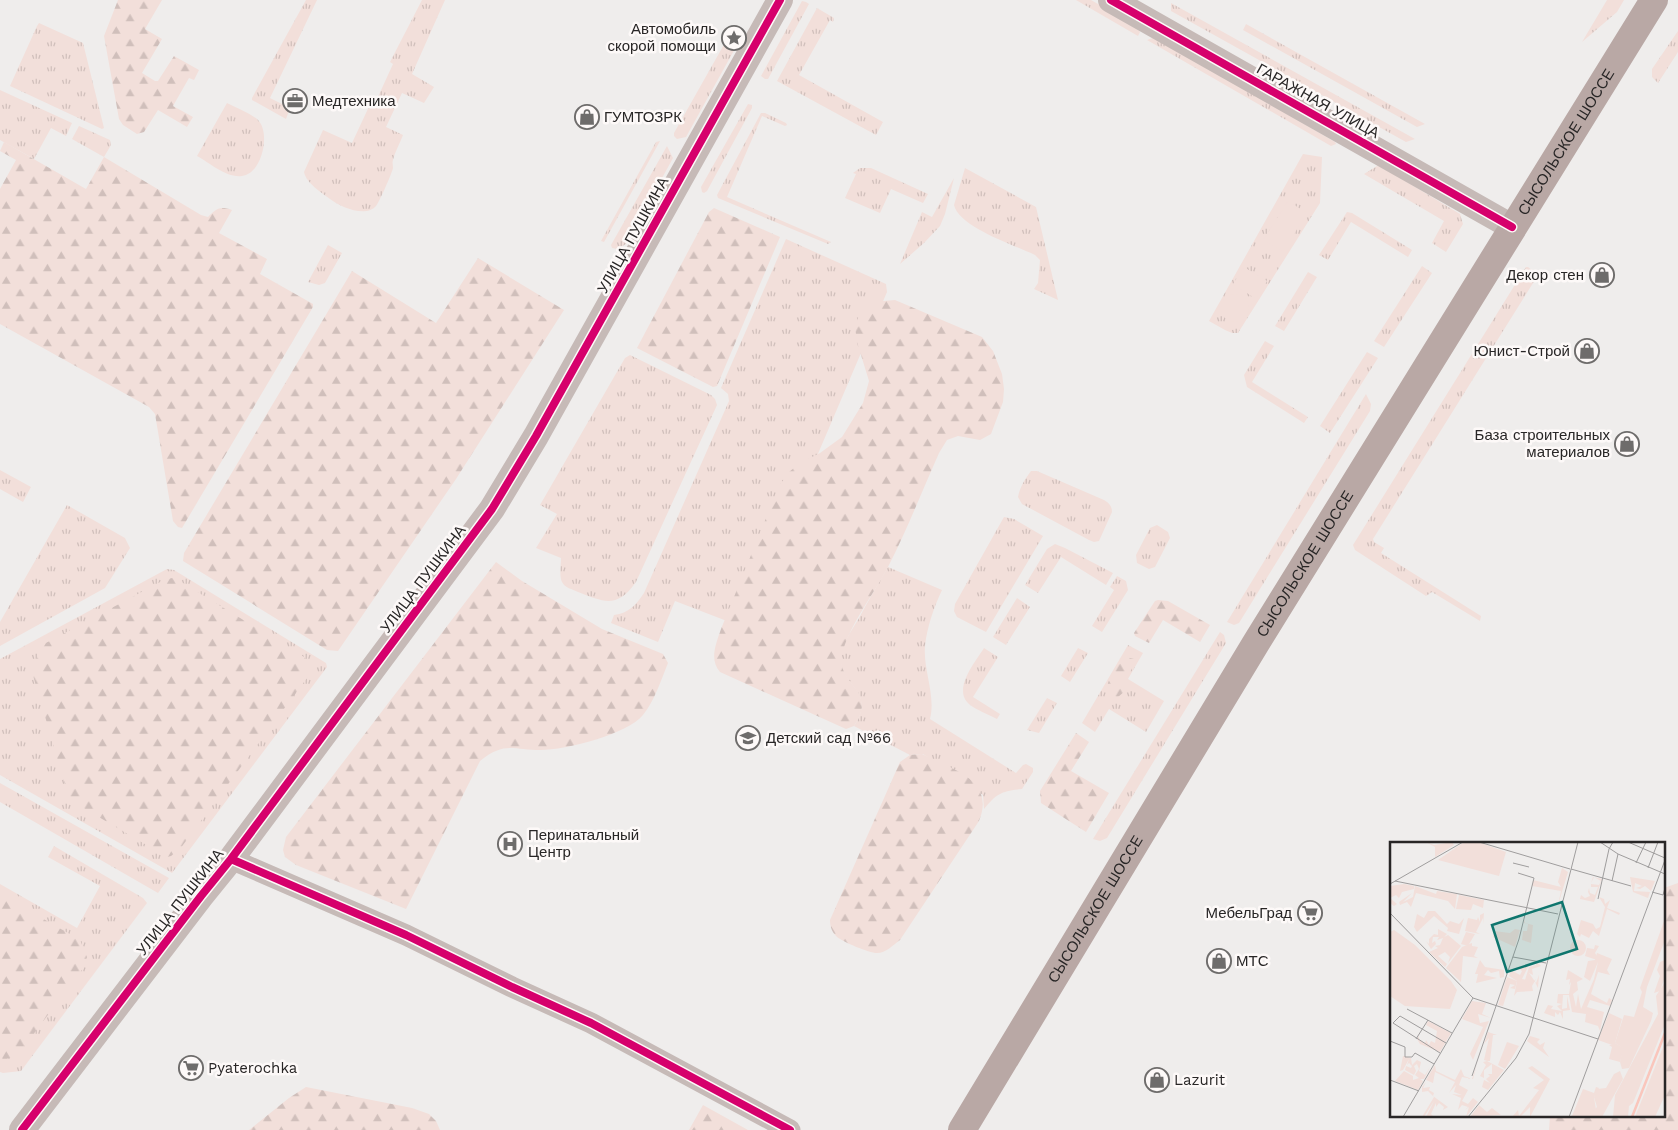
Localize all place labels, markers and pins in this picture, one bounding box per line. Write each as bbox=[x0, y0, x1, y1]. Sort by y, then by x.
place label: Автомобиль скорой помощи bbox=[607, 20, 716, 55]
place icon: Автомобиль скорой помощи bbox=[721, 25, 747, 51]
office icon: Медтехника bbox=[282, 88, 308, 114]
place label: Медтехника bbox=[312, 92, 396, 110]
shop icon: ГУМТОЗРК bbox=[574, 104, 600, 130]
place label: ГУМТОЗРК bbox=[604, 108, 682, 126]
shop icon: Декор стен bbox=[1589, 262, 1615, 288]
place label: Декор стен bbox=[1506, 266, 1584, 284]
shop icon: Юнист-Строй bbox=[1574, 338, 1600, 364]
place label: Юнист-Строй bbox=[1473, 342, 1570, 360]
place label: База строительных материалов bbox=[1475, 426, 1610, 461]
shop icon: База строительных материалов bbox=[1614, 431, 1640, 457]
school or university icon: Детский сад №66 bbox=[735, 725, 761, 751]
place label: Детский сад №66 bbox=[766, 729, 891, 747]
place label: Перинатальный Центр bbox=[528, 826, 639, 861]
hospital icon: Перинатальный Центр bbox=[497, 831, 523, 857]
supermarket icon: МебельГрад bbox=[1297, 900, 1323, 926]
place label: МебельГрад bbox=[1206, 904, 1292, 922]
shop icon: МТС bbox=[1206, 948, 1232, 974]
place label: МТС bbox=[1236, 952, 1269, 970]
supermarket icon: Pyaterochka bbox=[178, 1055, 204, 1081]
place label: Pyaterochka bbox=[208, 1059, 298, 1077]
shop icon: Lazurit bbox=[1144, 1067, 1170, 1093]
place label: Lazurit bbox=[1174, 1071, 1226, 1089]

